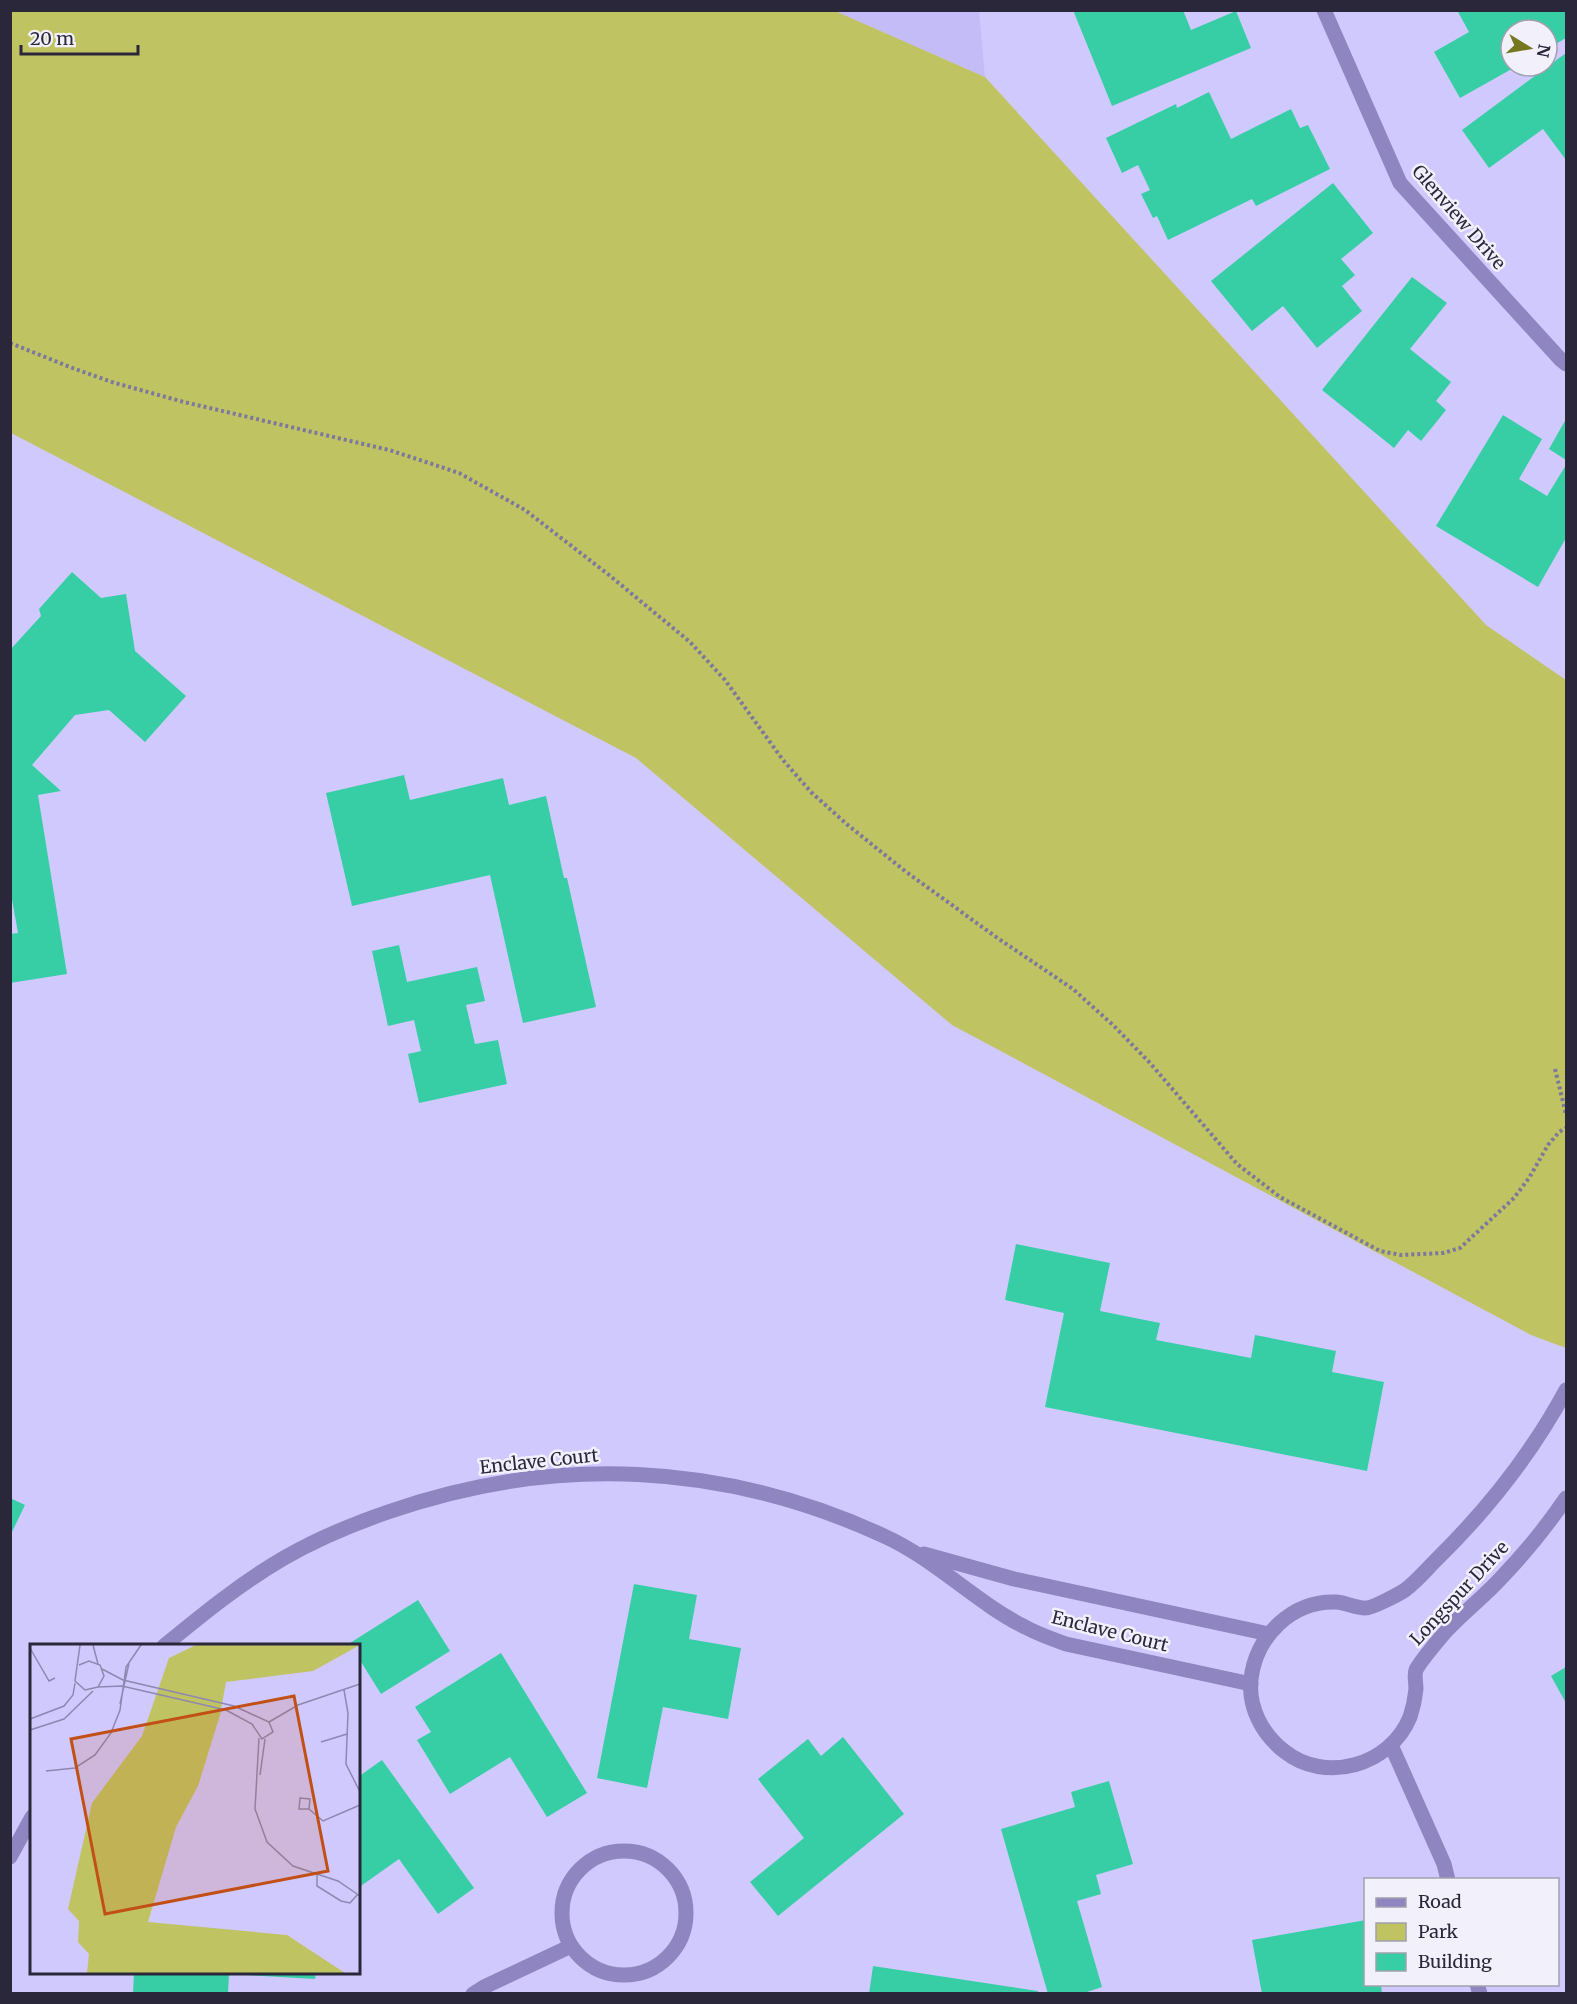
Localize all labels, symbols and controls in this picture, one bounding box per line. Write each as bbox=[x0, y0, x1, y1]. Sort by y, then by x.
scale bar bbox=[21, 18, 138, 56]
north arrow bbox=[1499, 18, 1559, 78]
text: 20 m bbox=[30, 27, 74, 50]
text: N bbox=[1533, 43, 1555, 59]
street label: Glenview Drive bbox=[1407, 160, 1511, 274]
street label: Enclave Court bbox=[478, 1443, 600, 1479]
street label: Longspur Drive bbox=[1405, 1536, 1513, 1650]
street label: Enclave Court bbox=[1049, 1605, 1171, 1657]
inset map bbox=[30, 1644, 360, 1974]
legend bbox=[1364, 1878, 1559, 1986]
text: Road bbox=[1418, 1890, 1462, 1913]
text: Park bbox=[1418, 1920, 1459, 1943]
text: Building bbox=[1418, 1950, 1492, 1973]

